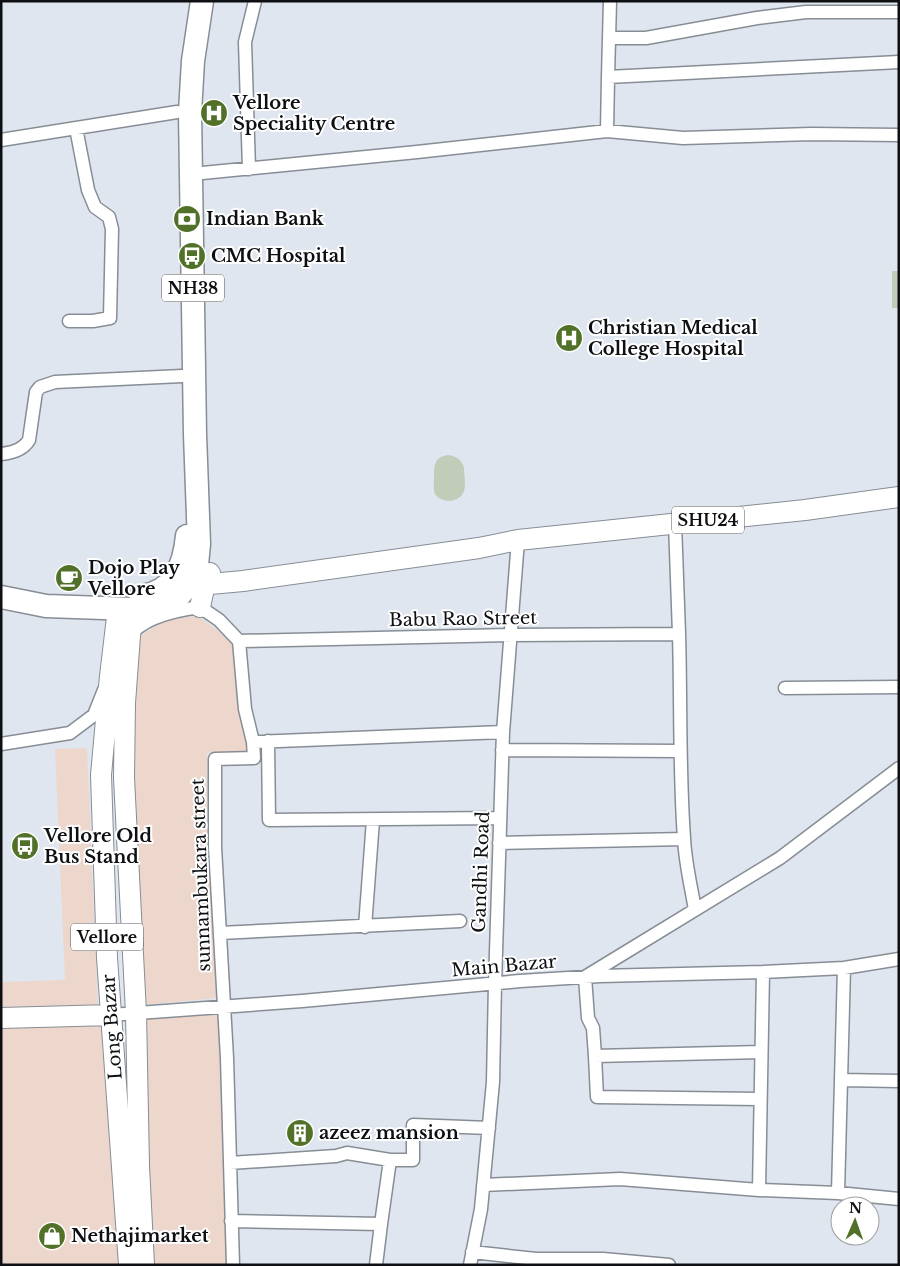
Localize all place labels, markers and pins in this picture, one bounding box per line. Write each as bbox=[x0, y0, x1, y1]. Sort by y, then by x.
place label: Vellore Speciality Centre bbox=[232, 92, 395, 135]
hospital icon: Vellore Speciality Centre bbox=[199, 98, 229, 128]
bank icon: Indian Bank bbox=[172, 204, 202, 234]
place label: Indian Bank bbox=[206, 208, 325, 230]
bus stop icon: CMC Hospital bbox=[177, 241, 207, 271]
place label: CMC Hospital bbox=[211, 245, 346, 267]
place label: Christian Medical College Hospital bbox=[588, 317, 758, 360]
hospital icon: Christian Medical College Hospital bbox=[554, 323, 584, 353]
place label: Dojo Play Vellore bbox=[87, 557, 180, 600]
cafe icon: Dojo Play Vellore bbox=[54, 563, 84, 593]
place label: Vellore Old Bus Stand bbox=[43, 825, 152, 868]
bus stop icon: Vellore Old Bus Stand bbox=[10, 831, 40, 861]
building icon: azeez mansion bbox=[285, 1118, 315, 1148]
place label: azeez mansion bbox=[319, 1122, 459, 1144]
shop icon: Nethajimarket bbox=[37, 1221, 67, 1251]
place label: Nethajimarket bbox=[71, 1225, 209, 1247]

